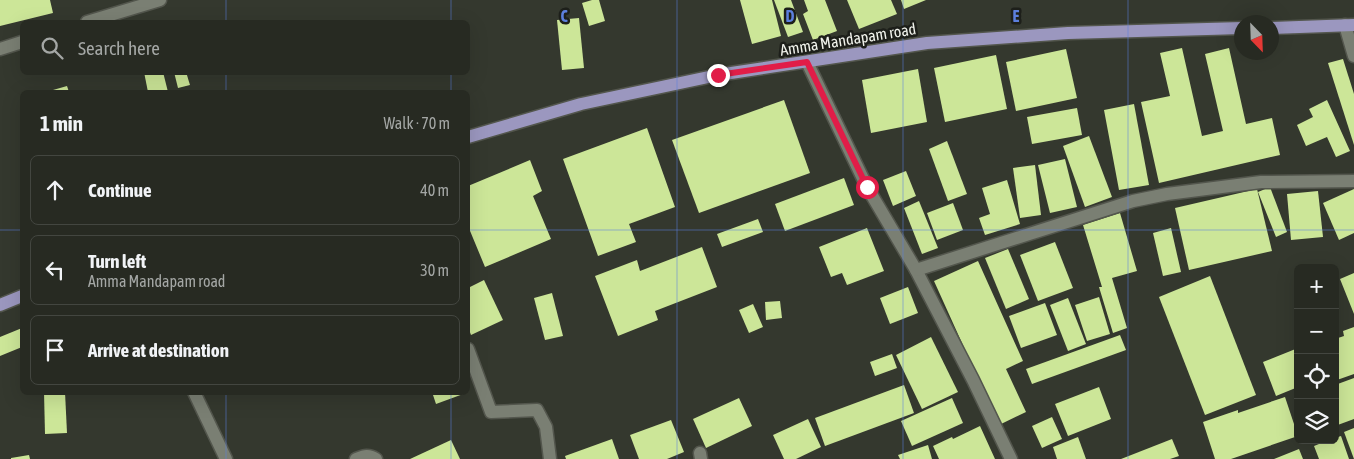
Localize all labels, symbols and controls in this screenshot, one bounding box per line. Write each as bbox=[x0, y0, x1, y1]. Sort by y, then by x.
text: C bbox=[560, 7, 568, 25]
text: D bbox=[786, 7, 795, 25]
text: E bbox=[1013, 7, 1020, 25]
north arrow bbox=[1234, 15, 1279, 60]
street label: Amma Mandapam road bbox=[779, 19, 917, 60]
search box bbox=[20, 20, 470, 75]
icon: search bbox=[38, 34, 66, 62]
text: Search here bbox=[78, 37, 160, 59]
route end bbox=[707, 64, 730, 87]
text: 1 min bbox=[40, 111, 83, 135]
text: Walk · 70 m bbox=[384, 114, 450, 132]
icon: ahead bbox=[41, 176, 69, 204]
route start bbox=[856, 176, 879, 199]
text: Continue bbox=[88, 179, 152, 201]
text: 40 m bbox=[420, 181, 449, 199]
text: Turn left bbox=[88, 250, 146, 272]
icon: left bbox=[41, 256, 69, 284]
text: 30 m bbox=[420, 261, 449, 279]
map controls bbox=[1294, 264, 1339, 444]
button: + bbox=[1294, 264, 1339, 309]
text: Amma Mandapam road bbox=[88, 272, 225, 290]
button: − bbox=[1294, 309, 1339, 354]
icon: arrive bbox=[41, 336, 69, 364]
text: Arrive at destination bbox=[88, 339, 229, 361]
button: locate bbox=[1294, 354, 1339, 399]
button: layers bbox=[1294, 399, 1339, 444]

